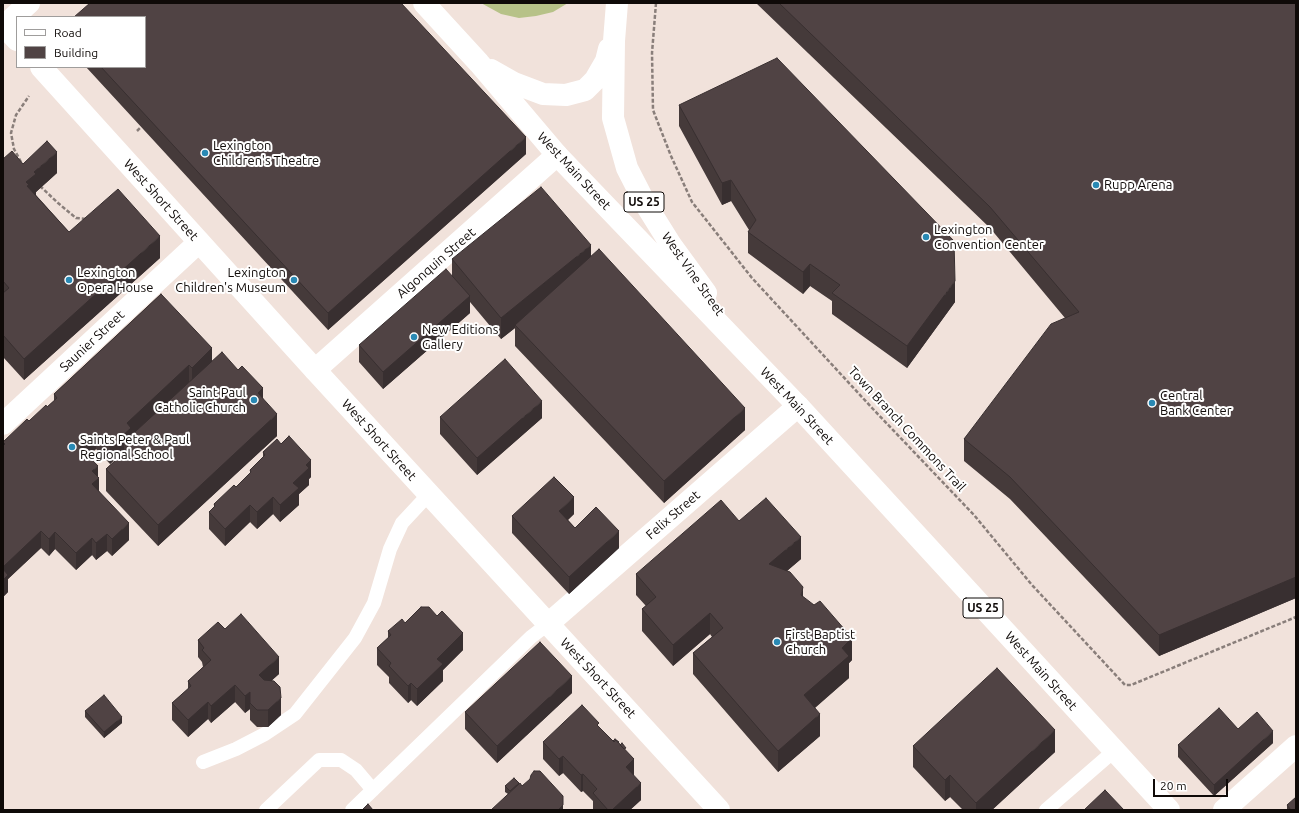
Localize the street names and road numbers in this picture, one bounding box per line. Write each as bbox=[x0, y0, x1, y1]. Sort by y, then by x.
street label: West Main Street bbox=[534, 129, 614, 213]
street label: West Short Street bbox=[120, 156, 202, 244]
road number: US 25 bbox=[624, 192, 664, 212]
street label: Algonquin Street bbox=[393, 225, 479, 301]
street label: West Vine Street bbox=[658, 229, 728, 319]
street label: Saunier Street bbox=[56, 307, 128, 375]
street label: Town Branch Commons Trail bbox=[845, 363, 969, 495]
street label: West Main Street bbox=[757, 364, 837, 448]
street label: West Short Street bbox=[338, 396, 420, 484]
street label: Felix Street bbox=[643, 487, 703, 543]
road number: US 25 bbox=[963, 598, 1003, 618]
street label: West Main Street bbox=[1002, 628, 1080, 714]
street label: West Short Street bbox=[557, 635, 639, 721]

